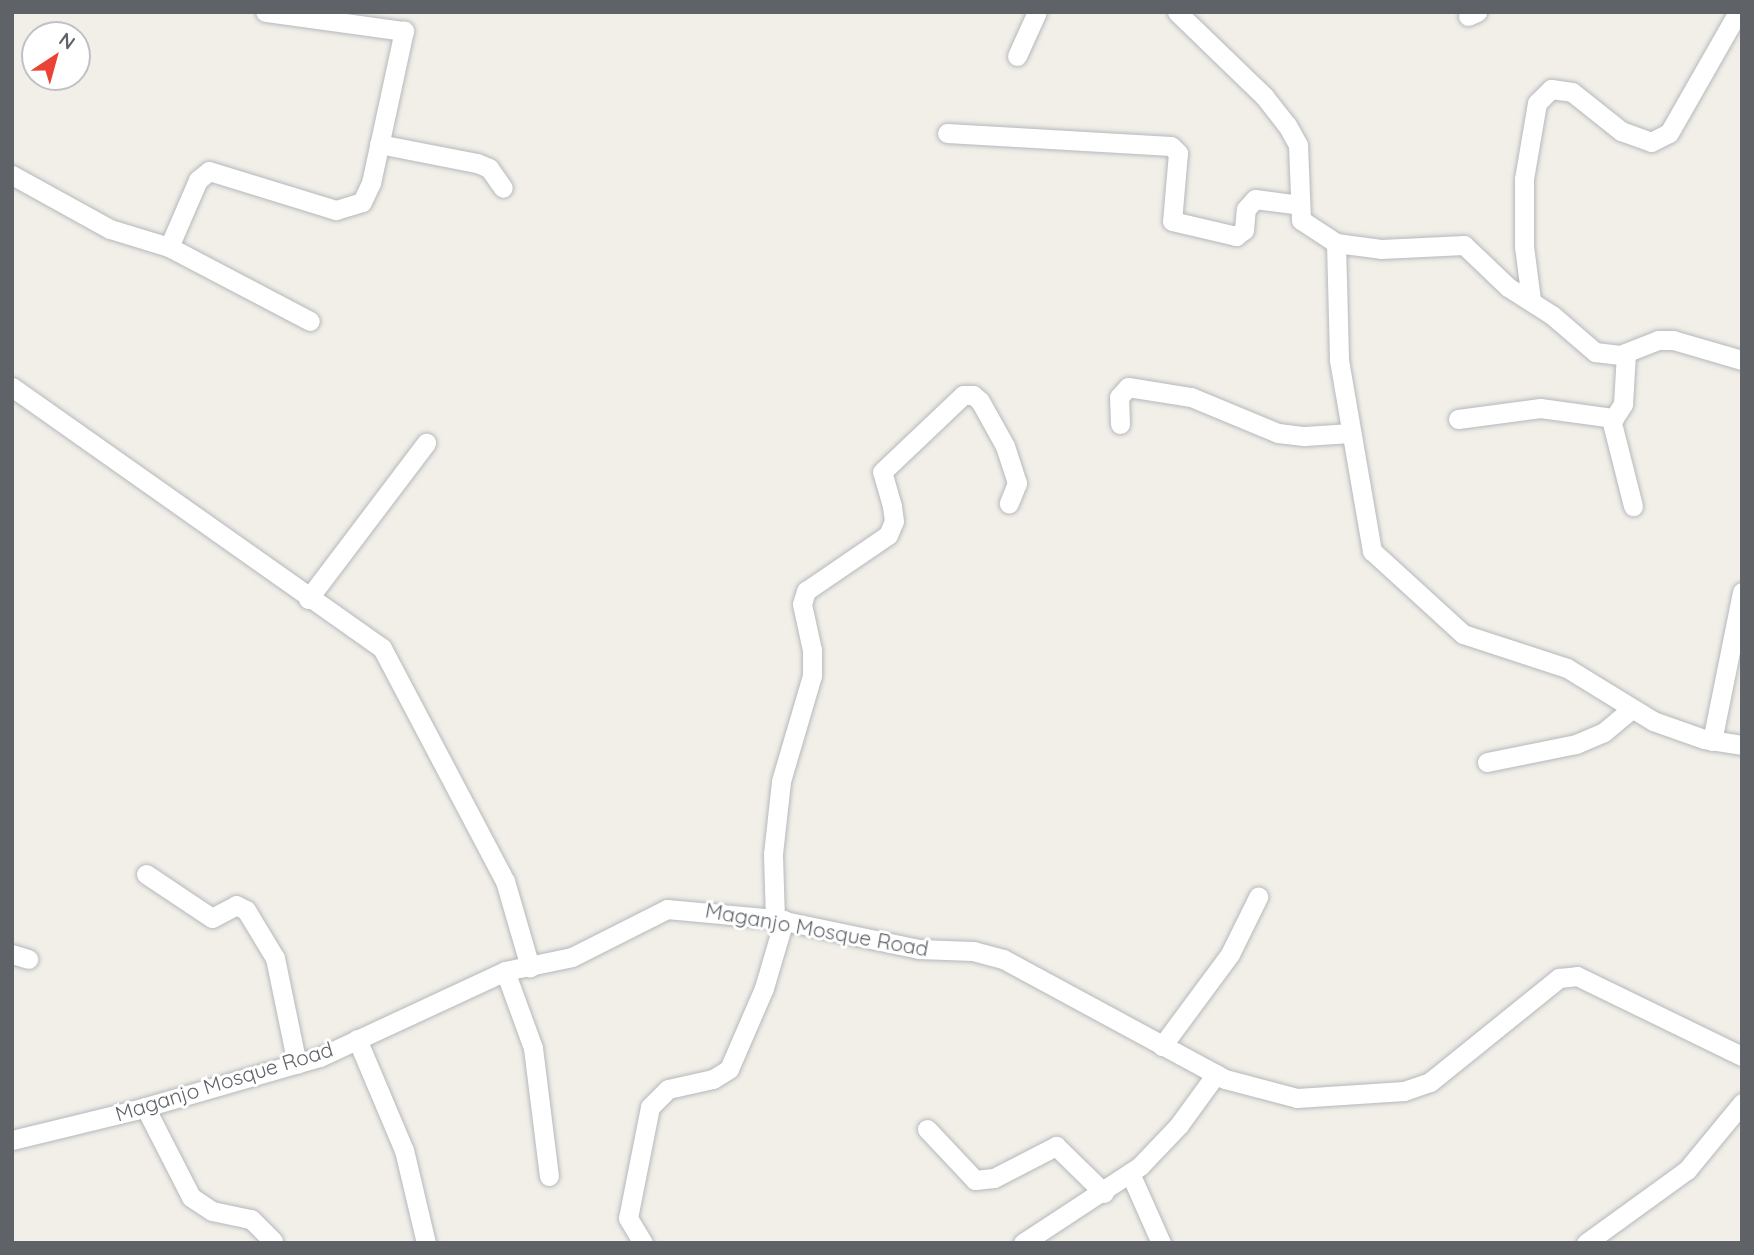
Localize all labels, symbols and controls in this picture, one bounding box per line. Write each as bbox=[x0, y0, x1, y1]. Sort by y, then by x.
north arrow bbox=[21, 21, 91, 91]
text: N bbox=[54, 27, 80, 54]
street label: Maganjo Mosque Road bbox=[703, 897, 931, 961]
street label: Maganjo Mosque Road bbox=[112, 1036, 336, 1126]

